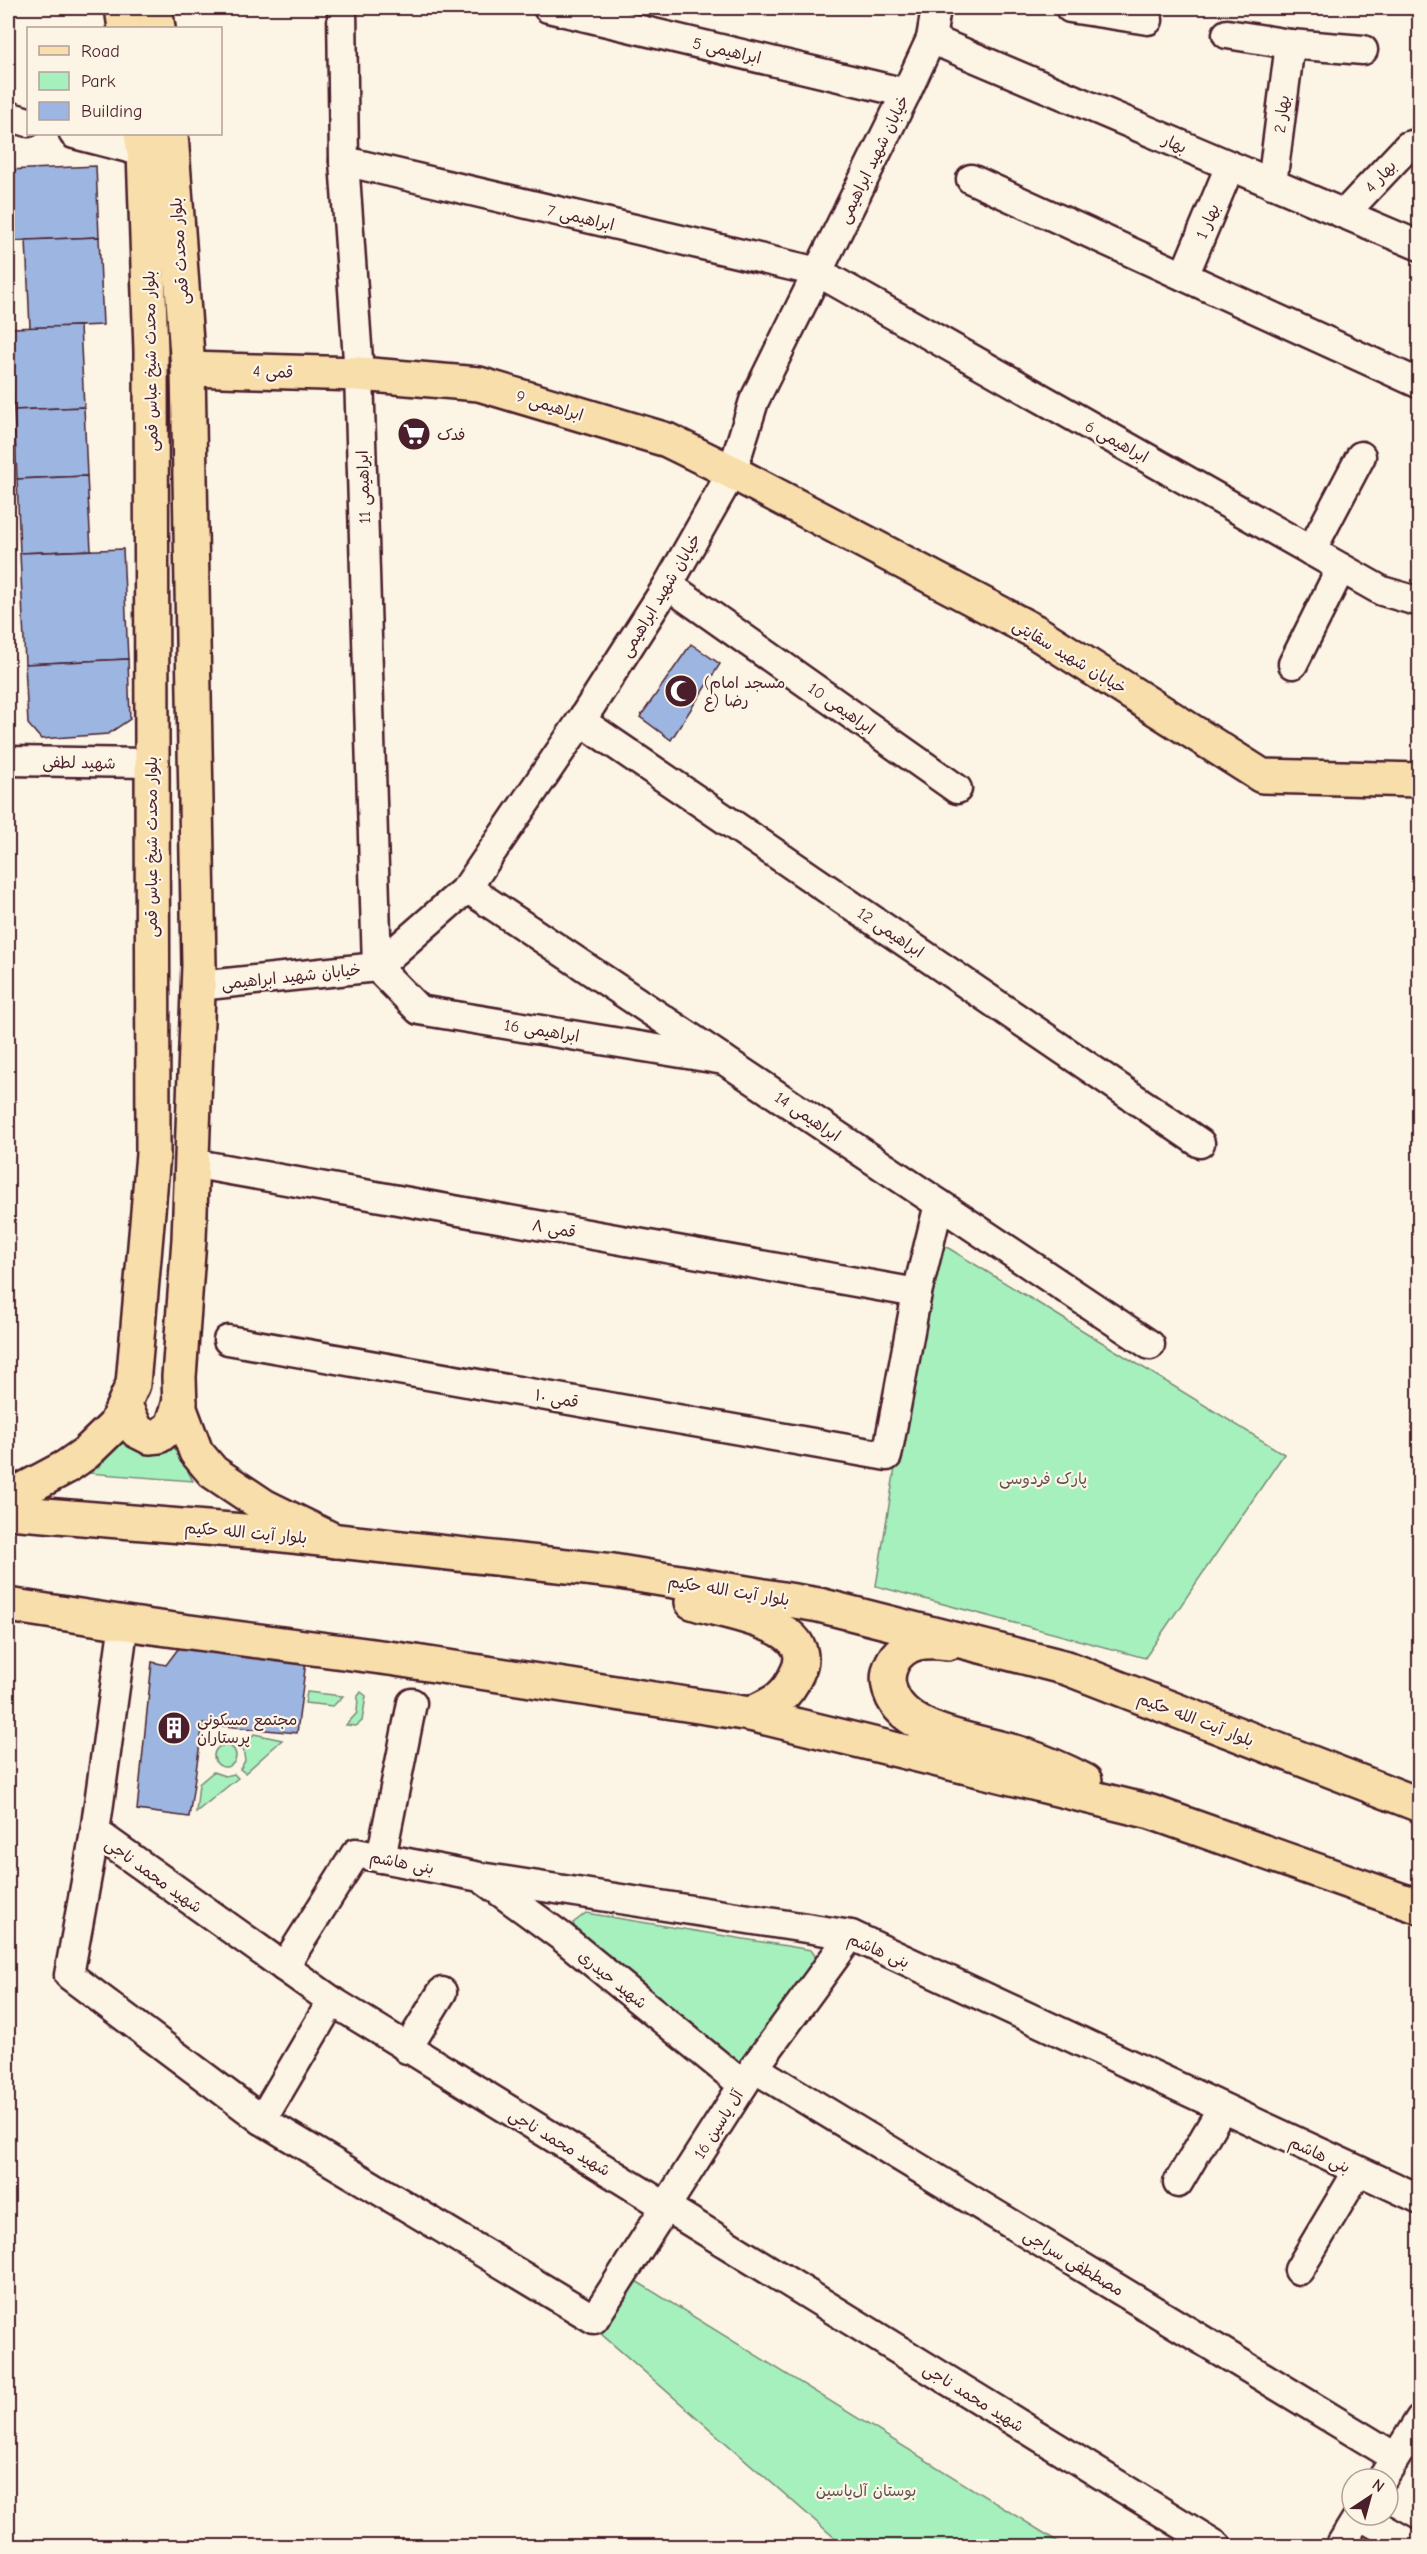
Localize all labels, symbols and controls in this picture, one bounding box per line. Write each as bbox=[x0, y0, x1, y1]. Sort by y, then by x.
legend bbox=[27, 27, 222, 135]
street label: ابراهیمی 5 bbox=[691, 34, 763, 69]
text: Road bbox=[81, 41, 120, 62]
text: Park bbox=[81, 71, 116, 92]
street label: خیابان شهید ابراهیمی bbox=[835, 92, 914, 227]
street label: بهار 2 bbox=[1271, 94, 1293, 134]
text: Building bbox=[81, 101, 143, 122]
street label: بهار bbox=[1158, 130, 1189, 157]
street label: بهار 4 bbox=[1361, 157, 1400, 196]
street label: بلوار محدث قمی bbox=[167, 197, 194, 305]
street label: بهار 1 bbox=[1193, 201, 1223, 241]
street label: ابراهیمی 7 bbox=[545, 202, 616, 235]
street label: بلوار محدث شیخ عباس قمی bbox=[140, 270, 163, 452]
street label: قمی 4 bbox=[252, 362, 294, 383]
street label: ابراهیمی 9 bbox=[514, 387, 585, 426]
supermarket icon: فدک bbox=[396, 416, 432, 452]
street label: ابراهیمی 6 bbox=[1081, 417, 1151, 467]
place label: فدک bbox=[437, 426, 465, 444]
street label: ابراهیمی 11 bbox=[354, 450, 375, 524]
street label: خیابان شهید ابراهیمی bbox=[617, 531, 706, 661]
street label: خیابان شهید سقایتی bbox=[1009, 616, 1129, 699]
mosque icon: (مسجد امام رضا (ع bbox=[663, 673, 699, 709]
place label: (مسجد امام رضا (ع bbox=[704, 674, 785, 712]
street label: ابراهیمی 10 bbox=[804, 679, 878, 739]
street label: شهید لطفی bbox=[42, 753, 116, 774]
street label: بلوار محدث شیخ عباس قمی bbox=[143, 756, 162, 938]
street label: ابراهیمی 12 bbox=[854, 904, 927, 962]
street label: خیابان شهید ابراهیمی bbox=[220, 961, 362, 994]
street label: ابراهیمی 16 bbox=[503, 1016, 581, 1047]
street label: ابراهیمی 14 bbox=[771, 1088, 844, 1146]
street label: قمی ۸ bbox=[530, 1216, 577, 1243]
street label: قمی ۱۰ bbox=[533, 1386, 580, 1413]
park label: پارک فردوسی bbox=[999, 1470, 1087, 1489]
street label: بلوار آیت الله حکیم bbox=[184, 1519, 308, 1550]
street label: بلوار آیت الله حکیم bbox=[666, 1572, 791, 1612]
street label: بلوار آیت الله حکیم bbox=[1134, 1690, 1256, 1753]
building icon: مجتمع مسکونی پرستاران bbox=[156, 1710, 192, 1746]
place label: مجتمع مسکونی پرستاران bbox=[197, 1711, 297, 1748]
street label: شهید محمد ناجی bbox=[101, 1835, 205, 1918]
street label: بنی هاشم bbox=[368, 1848, 435, 1881]
street label: بنی هاشم bbox=[844, 1930, 912, 1975]
street label: شهید حیدری bbox=[575, 1947, 650, 2013]
street label: آل یاسین 16 bbox=[691, 2086, 748, 2162]
street label: شهید محمد ناجی bbox=[505, 2106, 613, 2181]
street label: بنی هاشم bbox=[1285, 2133, 1353, 2180]
street label: مصططفی سراجی bbox=[1020, 2226, 1127, 2301]
street label: شهید محمد ناجی bbox=[919, 2360, 1027, 2437]
north arrow bbox=[1340, 2467, 1400, 2527]
text: N bbox=[1369, 2475, 1388, 2496]
park label: بوستان آل‌یاسین bbox=[816, 2482, 916, 2501]

